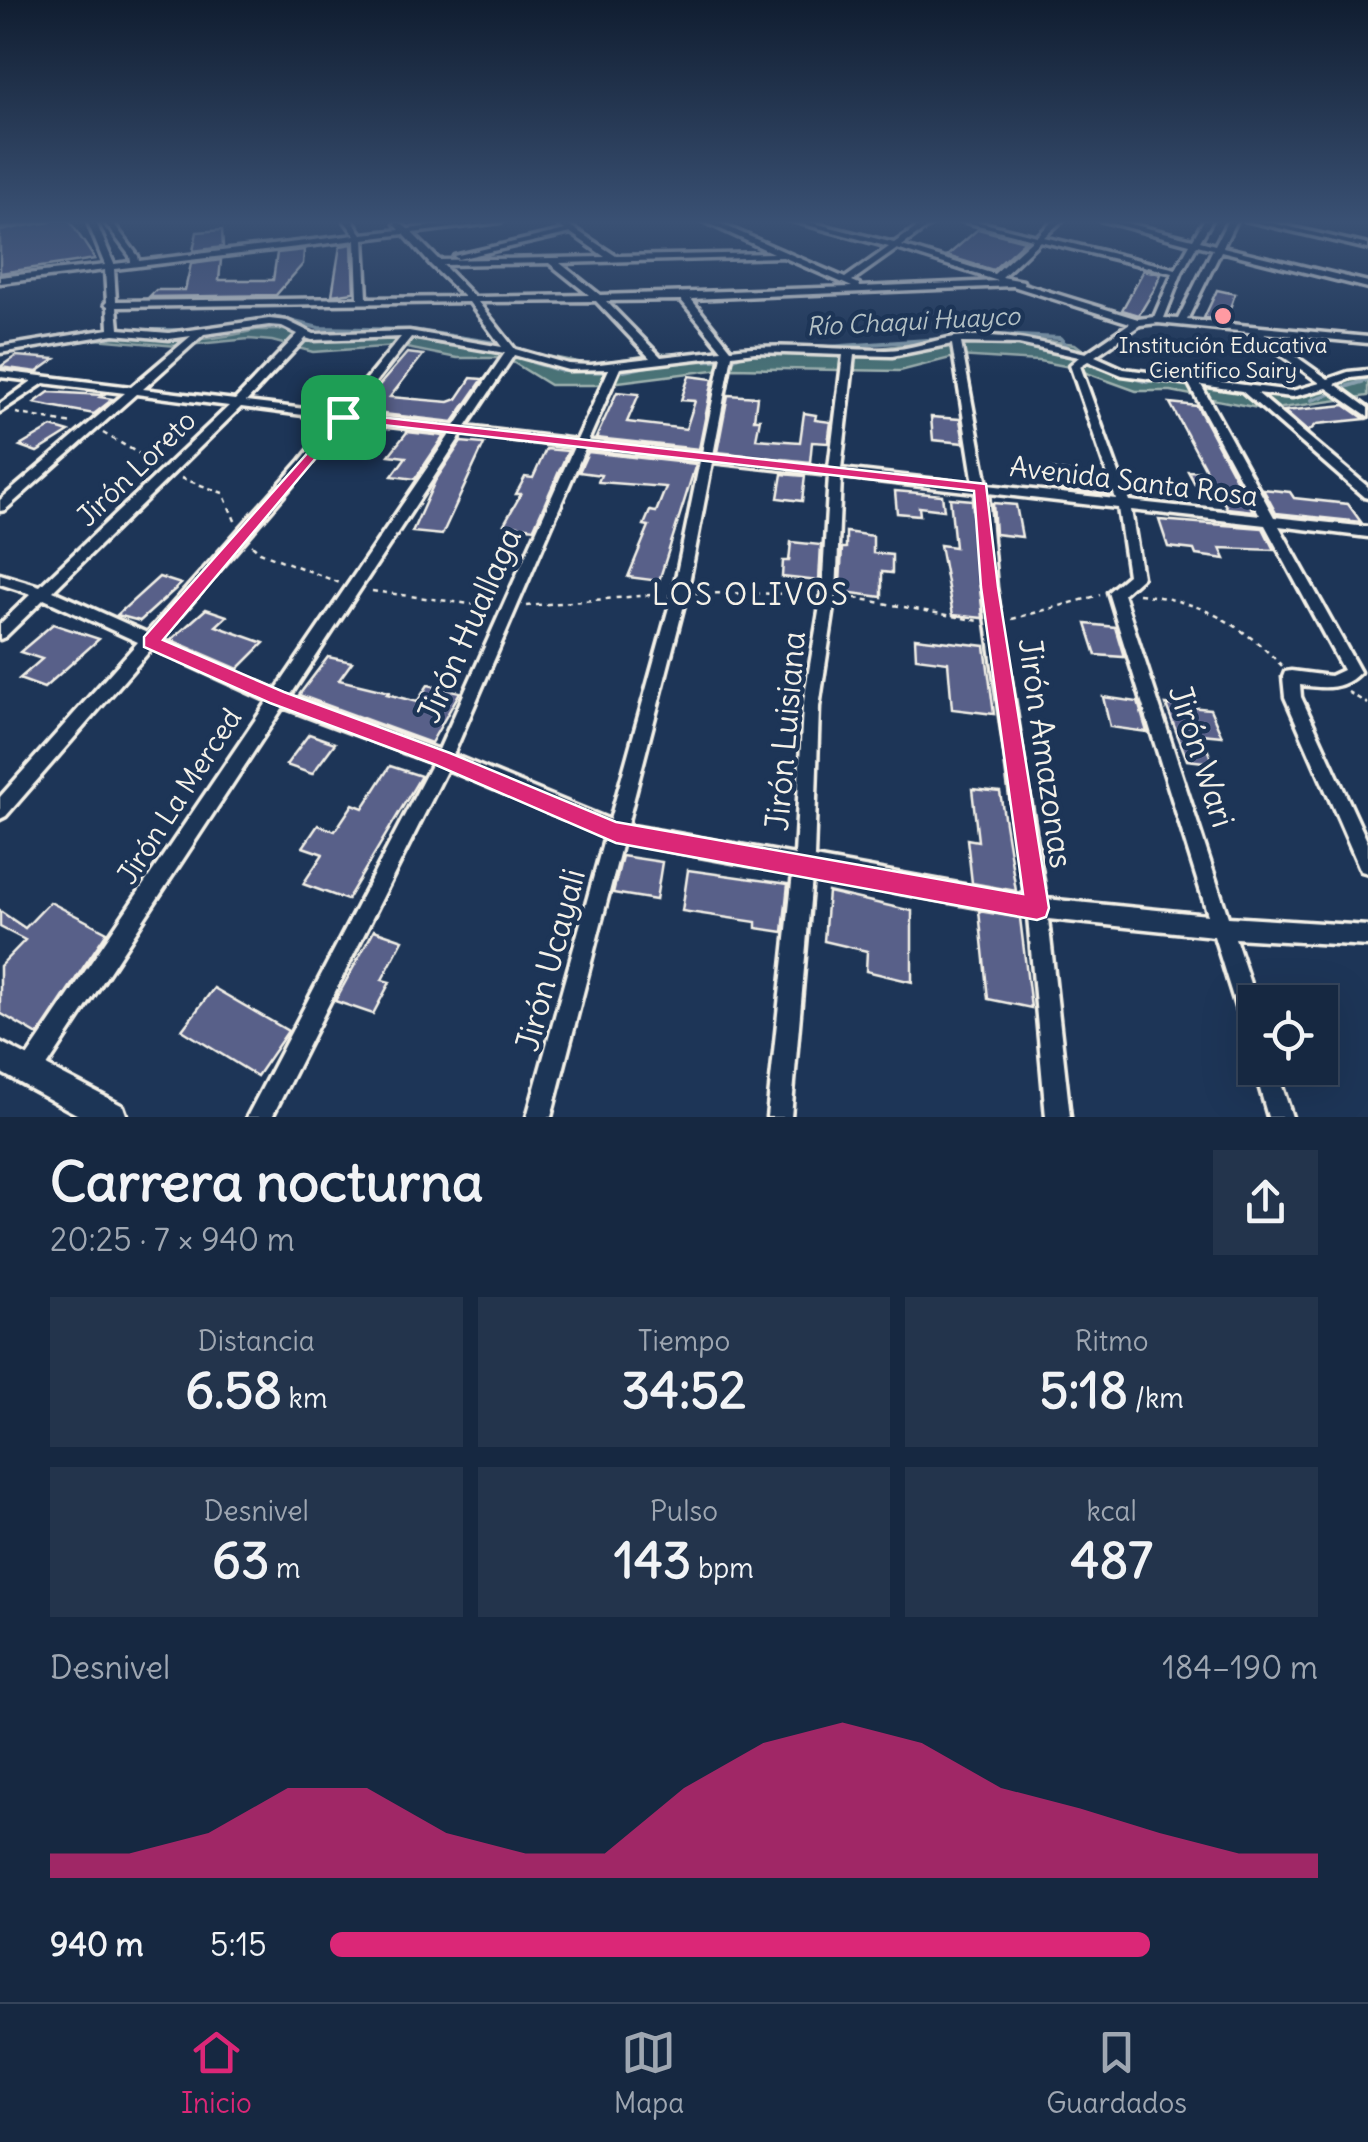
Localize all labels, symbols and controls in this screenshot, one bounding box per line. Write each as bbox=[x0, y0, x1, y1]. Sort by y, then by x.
water label: Río Chaqui Huayco bbox=[805, 299, 1023, 343]
marker: Institución Educativa Cientifico Sairy bbox=[1212, 305, 1234, 327]
place label: Institución Educativa Cientifico Sairy bbox=[1119, 331, 1327, 384]
pin bbox=[301, 375, 386, 460]
icon: arrive bbox=[316, 390, 371, 445]
street label: Jirón Loreto bbox=[69, 402, 203, 534]
street label: Avenida Santa Rosa bbox=[1008, 448, 1260, 514]
street label: Jirón Huallaga bbox=[408, 521, 530, 729]
district label: LOS OLIVOS bbox=[652, 575, 850, 613]
street label: Jirón Luisiana bbox=[756, 629, 814, 833]
street label: Jirón Amazonas bbox=[1010, 635, 1082, 871]
street label: Jirón Wari bbox=[1160, 680, 1244, 832]
street label: Jirón La Merced bbox=[109, 701, 249, 891]
street label: Jirón Ucayali bbox=[506, 864, 594, 1056]
map controls bbox=[1238, 985, 1338, 1085]
button: locate bbox=[1238, 985, 1338, 1085]
text: Carrera nocturna bbox=[50, 1147, 483, 1216]
button: share bbox=[1213, 1150, 1318, 1255]
text: 20:25 · 7 × 940 m bbox=[50, 1219, 295, 1260]
text: Distancia bbox=[198, 1323, 315, 1359]
text: Tiempo bbox=[638, 1323, 730, 1359]
text: Ritmo bbox=[1075, 1323, 1149, 1359]
text: 6.58 bbox=[185, 1359, 282, 1422]
text: 34:52 bbox=[622, 1359, 746, 1422]
text: 5:18 bbox=[1039, 1359, 1128, 1422]
text: km bbox=[282, 1380, 327, 1416]
text: /km bbox=[1128, 1380, 1184, 1416]
text: Desnivel bbox=[204, 1493, 309, 1529]
text: Pulso bbox=[650, 1493, 718, 1529]
text: kcal bbox=[1086, 1493, 1137, 1529]
text: 63 bbox=[212, 1529, 269, 1592]
text: 143 bbox=[614, 1529, 691, 1592]
text: 487 bbox=[1071, 1529, 1153, 1592]
text: m bbox=[269, 1550, 301, 1586]
text: bpm bbox=[691, 1550, 754, 1586]
text: Desnivel bbox=[50, 1647, 170, 1688]
text: 184–190 m bbox=[1162, 1647, 1318, 1688]
text: 940 m bbox=[50, 1924, 144, 1965]
text: 5:15 bbox=[210, 1924, 267, 1965]
tab: Inicio bbox=[181, 2025, 252, 2121]
tab: Mapa bbox=[614, 2025, 684, 2121]
tab: Guardados bbox=[1046, 2025, 1187, 2121]

